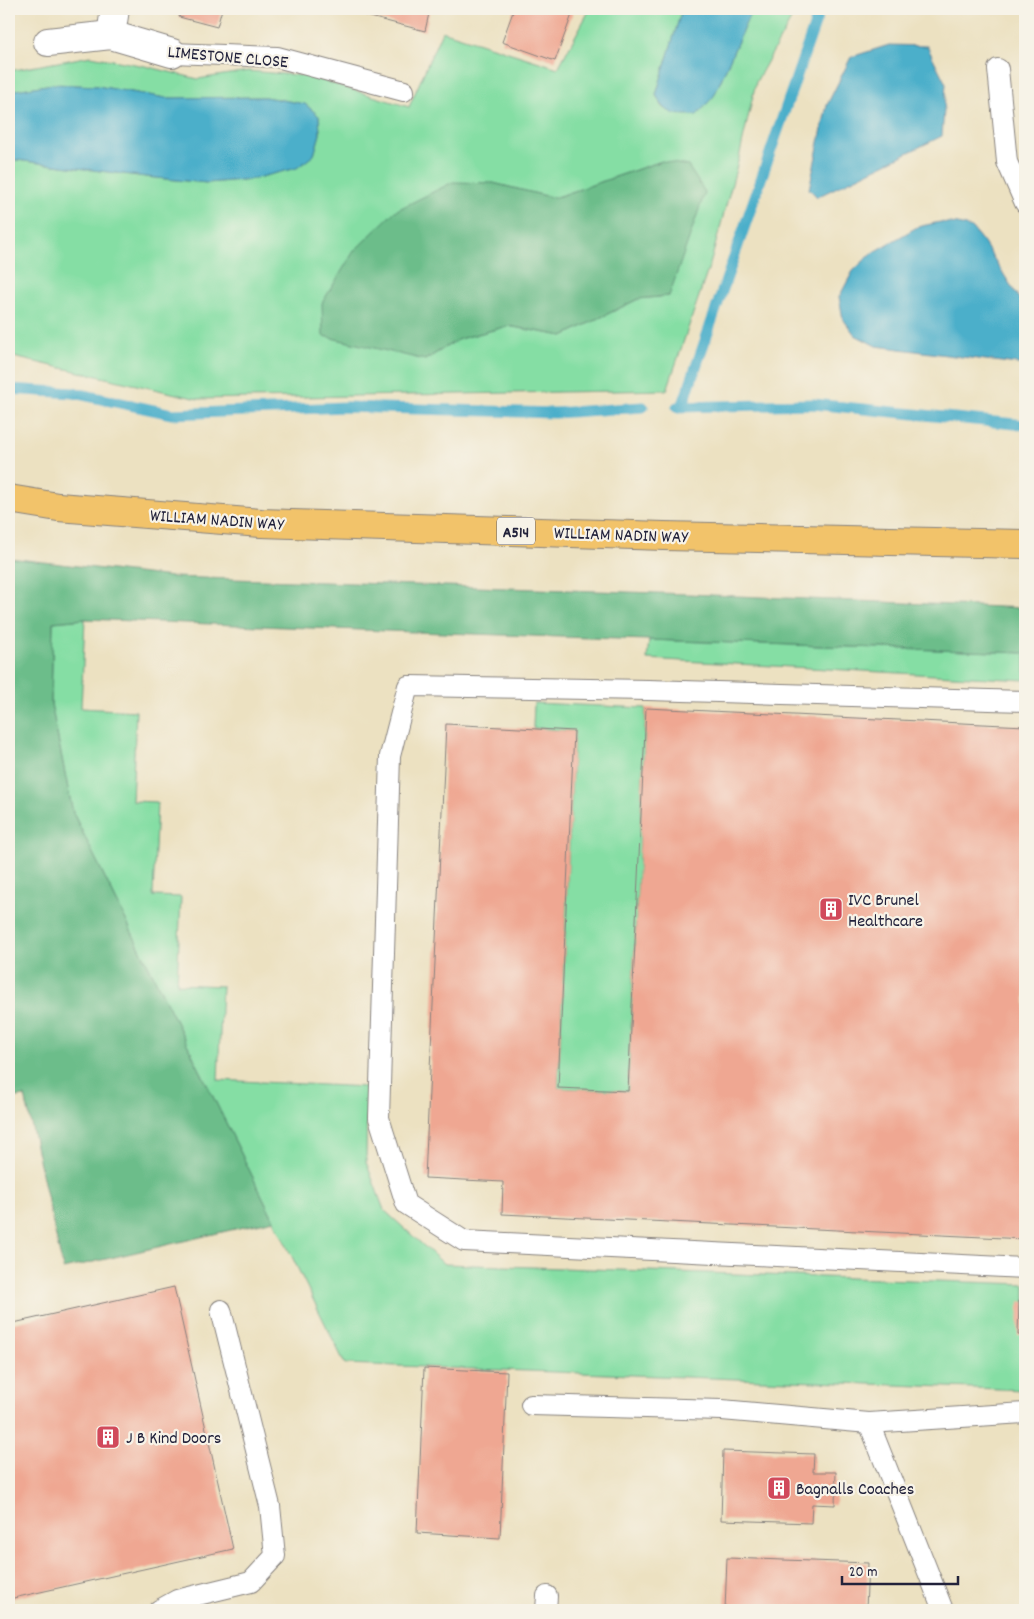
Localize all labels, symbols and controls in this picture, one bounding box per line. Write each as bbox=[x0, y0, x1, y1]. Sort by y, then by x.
street label: LIMESTONE CLOSE bbox=[166, 41, 289, 76]
street label: WILLIAM NADIN WAY bbox=[149, 504, 286, 539]
road number: A514 bbox=[497, 518, 535, 544]
street label: WILLIAM NADIN WAY bbox=[553, 522, 690, 551]
place label: IVC Brunel Healthcare bbox=[848, 889, 923, 935]
building icon: IVC Brunel Healthcare bbox=[818, 896, 844, 922]
building icon: J B Kind Doors bbox=[95, 1424, 121, 1450]
place label: J B Kind Doors bbox=[126, 1427, 221, 1452]
building icon: Bagnalls Coaches bbox=[766, 1475, 792, 1501]
place label: Bagnalls Coaches bbox=[796, 1478, 914, 1503]
scale bar bbox=[842, 1554, 958, 1586]
text: 20 m bbox=[849, 1562, 877, 1584]

